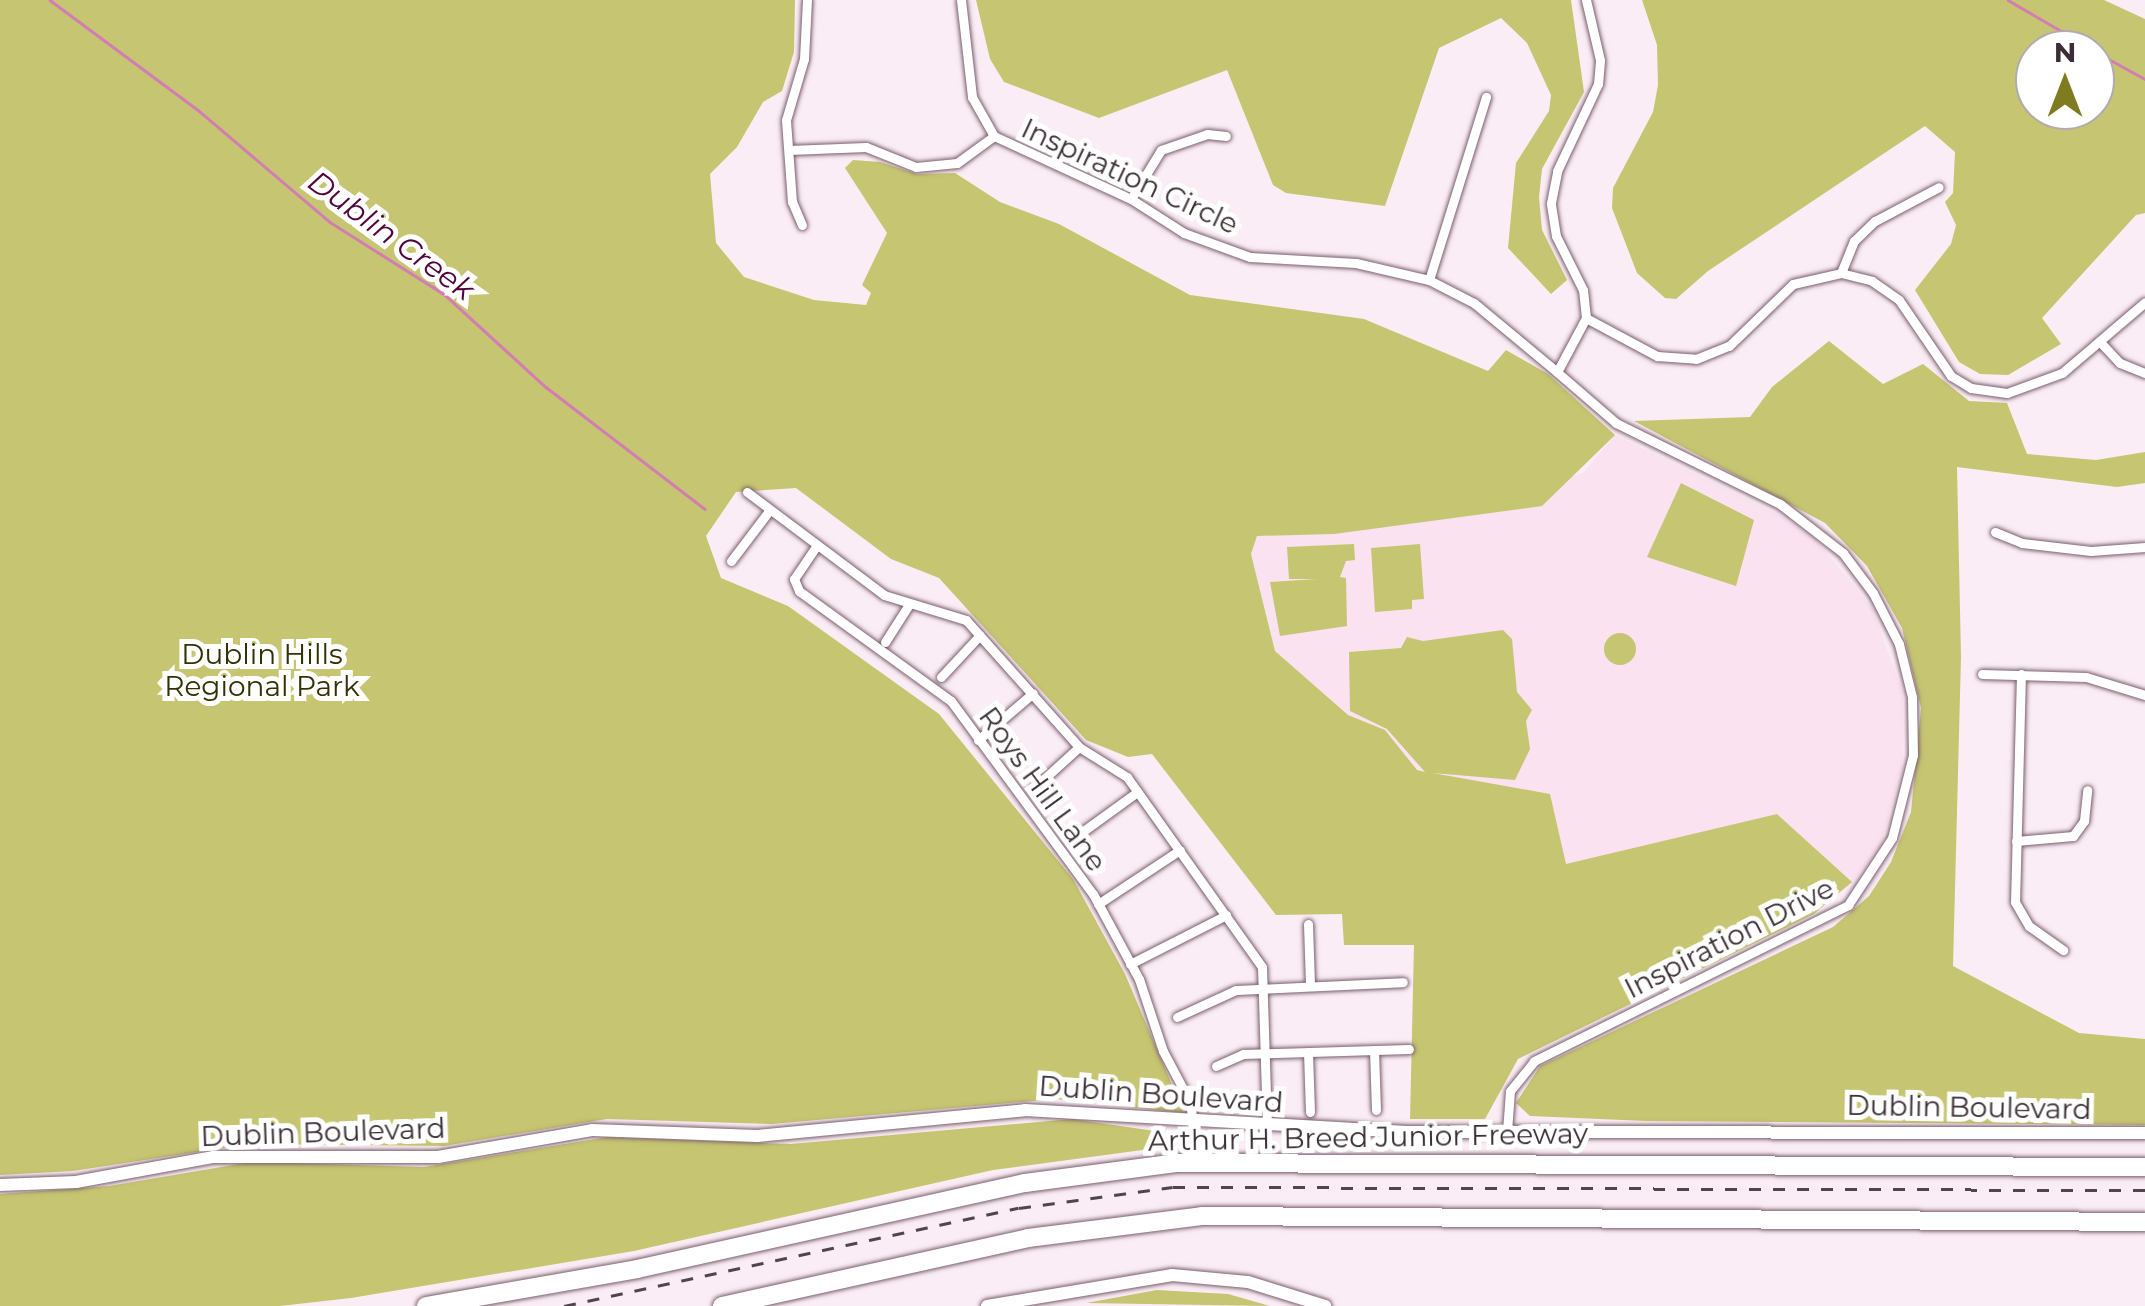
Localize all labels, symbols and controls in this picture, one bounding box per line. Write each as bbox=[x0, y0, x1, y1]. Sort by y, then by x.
north arrow bbox=[2015, 30, 2115, 130]
text: N bbox=[2054, 35, 2076, 69]
street label: Inspiration Circle bbox=[1016, 111, 1244, 241]
water label: Dublin Creek bbox=[301, 164, 481, 308]
park label: Dublin Hills Regional Park bbox=[164, 637, 360, 703]
street label: Roys Hill Lane bbox=[972, 700, 1114, 878]
street label: Inspiration Drive bbox=[1619, 871, 1839, 1005]
street label: Dublin Boulevard bbox=[1038, 1069, 1284, 1119]
street label: Dublin Boulevard bbox=[1846, 1088, 2092, 1126]
street label: Dublin Boulevard bbox=[200, 1111, 446, 1153]
street label: Arthur H. Breed Junior Freeway bbox=[1148, 1116, 1588, 1158]

